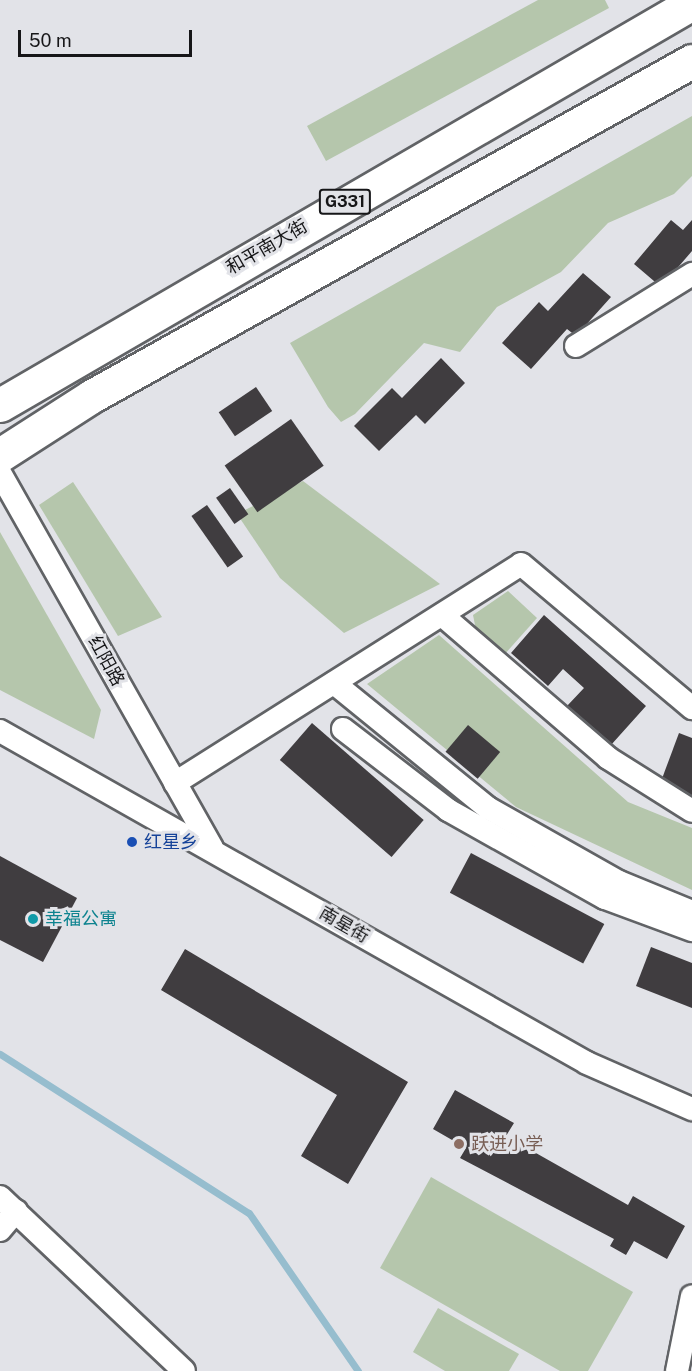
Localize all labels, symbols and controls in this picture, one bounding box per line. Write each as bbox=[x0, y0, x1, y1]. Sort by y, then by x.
scale bar bbox=[21, 18, 195, 56]
text: 50 m bbox=[29, 30, 72, 51]
road number: G331 bbox=[318, 189, 372, 215]
street label: 和平南大街 bbox=[223, 215, 311, 279]
street label: 红阳路 bbox=[83, 632, 129, 690]
place label: 红星乡 bbox=[144, 831, 198, 853]
marker: 红星乡 bbox=[125, 835, 139, 849]
street label: 南星街 bbox=[315, 902, 373, 948]
place label: 幸福公寓 bbox=[45, 908, 117, 930]
marker: 幸福公寓 bbox=[26, 912, 40, 926]
place label: 跃进小学 bbox=[471, 1133, 543, 1155]
marker: 跃进小学 bbox=[452, 1137, 466, 1151]

